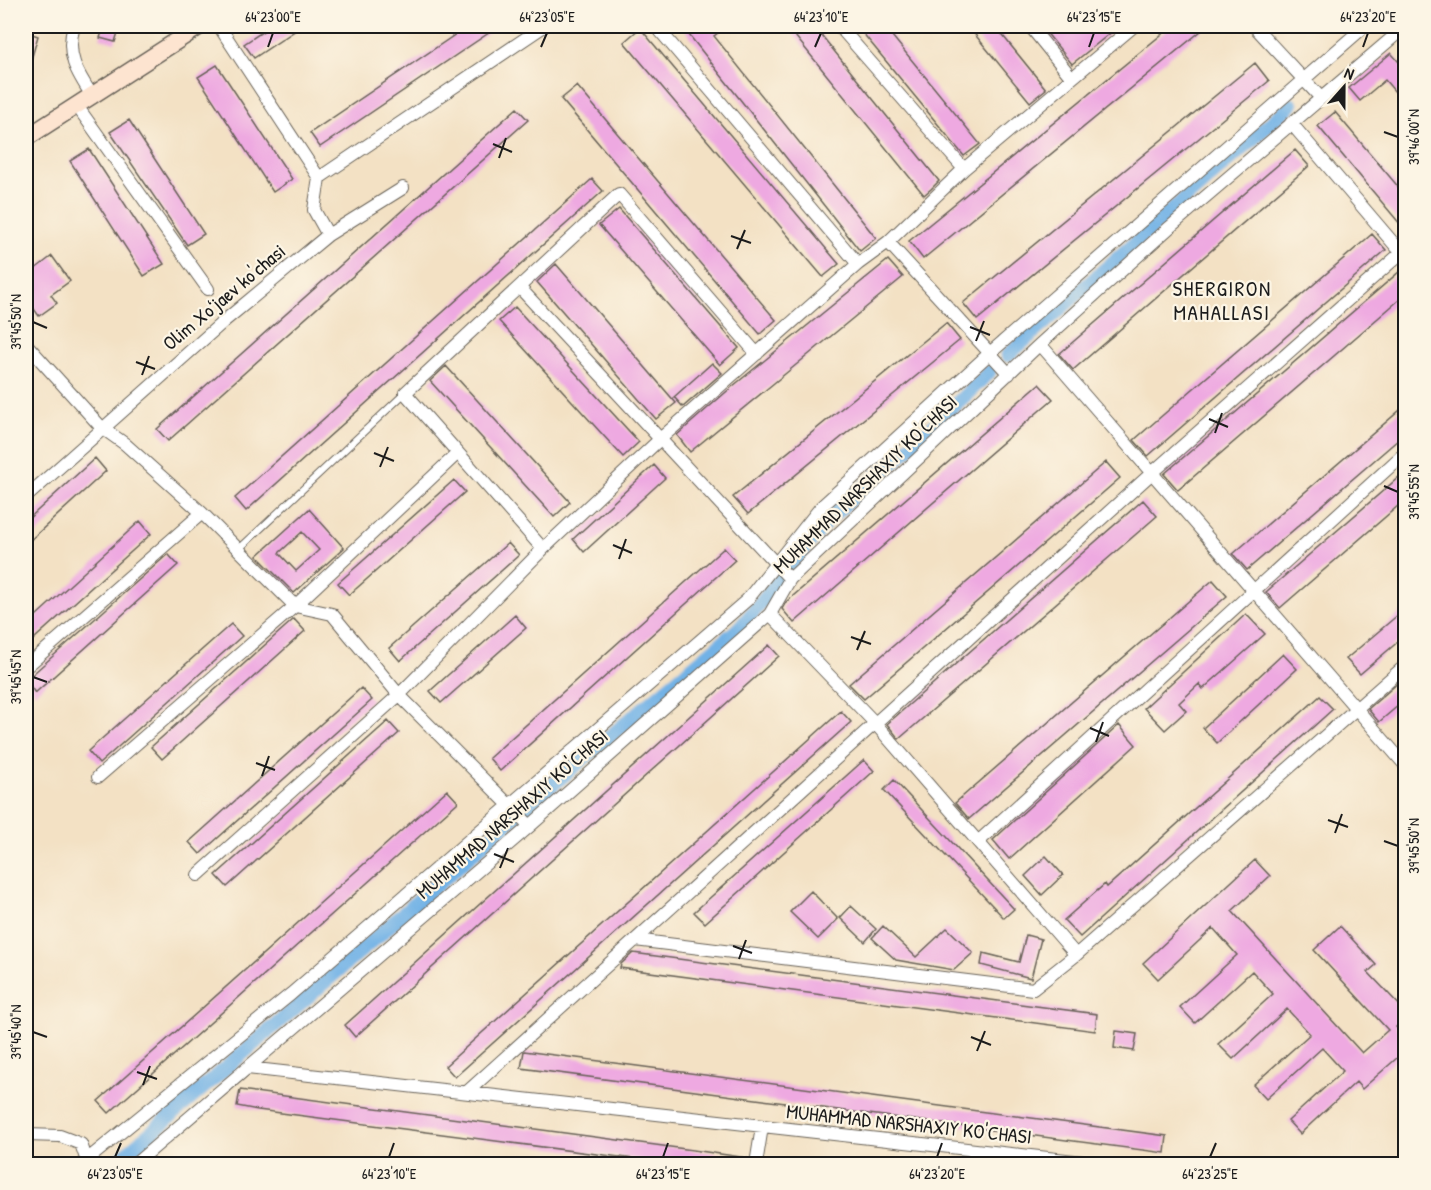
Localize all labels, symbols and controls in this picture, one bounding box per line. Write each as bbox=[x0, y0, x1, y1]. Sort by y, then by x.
text: 64°23'00"E bbox=[245, 6, 301, 27]
text: 64°23'05"E bbox=[519, 6, 575, 27]
text: 64°23'10"E bbox=[794, 6, 849, 27]
text: 64°23'15"E bbox=[1067, 6, 1121, 27]
text: 64°23'20"E bbox=[1340, 6, 1396, 27]
north arrow bbox=[1314, 57, 1374, 117]
text: N bbox=[1341, 61, 1358, 85]
text: 39°46'00"N bbox=[1403, 109, 1424, 165]
street label: Olim Xoʻjaev ko'chasi bbox=[157, 237, 291, 356]
district label: SHERGIRON MAHALLASI bbox=[1172, 274, 1272, 327]
text: 39°45'50"N bbox=[5, 294, 26, 350]
street label: MUHAMMAD NARSHAXIY KO'CHASI bbox=[767, 388, 963, 579]
text: 39°45'55"N bbox=[1403, 464, 1424, 520]
text: 39°45'45"N bbox=[5, 650, 26, 704]
street label: MUHAMMAD NARSHAXIY KO'CHASI bbox=[410, 723, 614, 905]
text: 39°45'50"N bbox=[1403, 818, 1424, 874]
text: 39°45'40"N bbox=[5, 1004, 26, 1060]
street label: MUHAMMAD NARSHAXIY KO'CHASI bbox=[785, 1097, 1033, 1150]
text: 64°23'05"E bbox=[87, 1163, 143, 1184]
text: 64°23'10"E bbox=[362, 1163, 417, 1184]
text: 64°23'15"E bbox=[636, 1163, 690, 1184]
text: 64°23'20"E bbox=[909, 1163, 965, 1184]
text: 64°23'25"E bbox=[1182, 1163, 1238, 1184]

